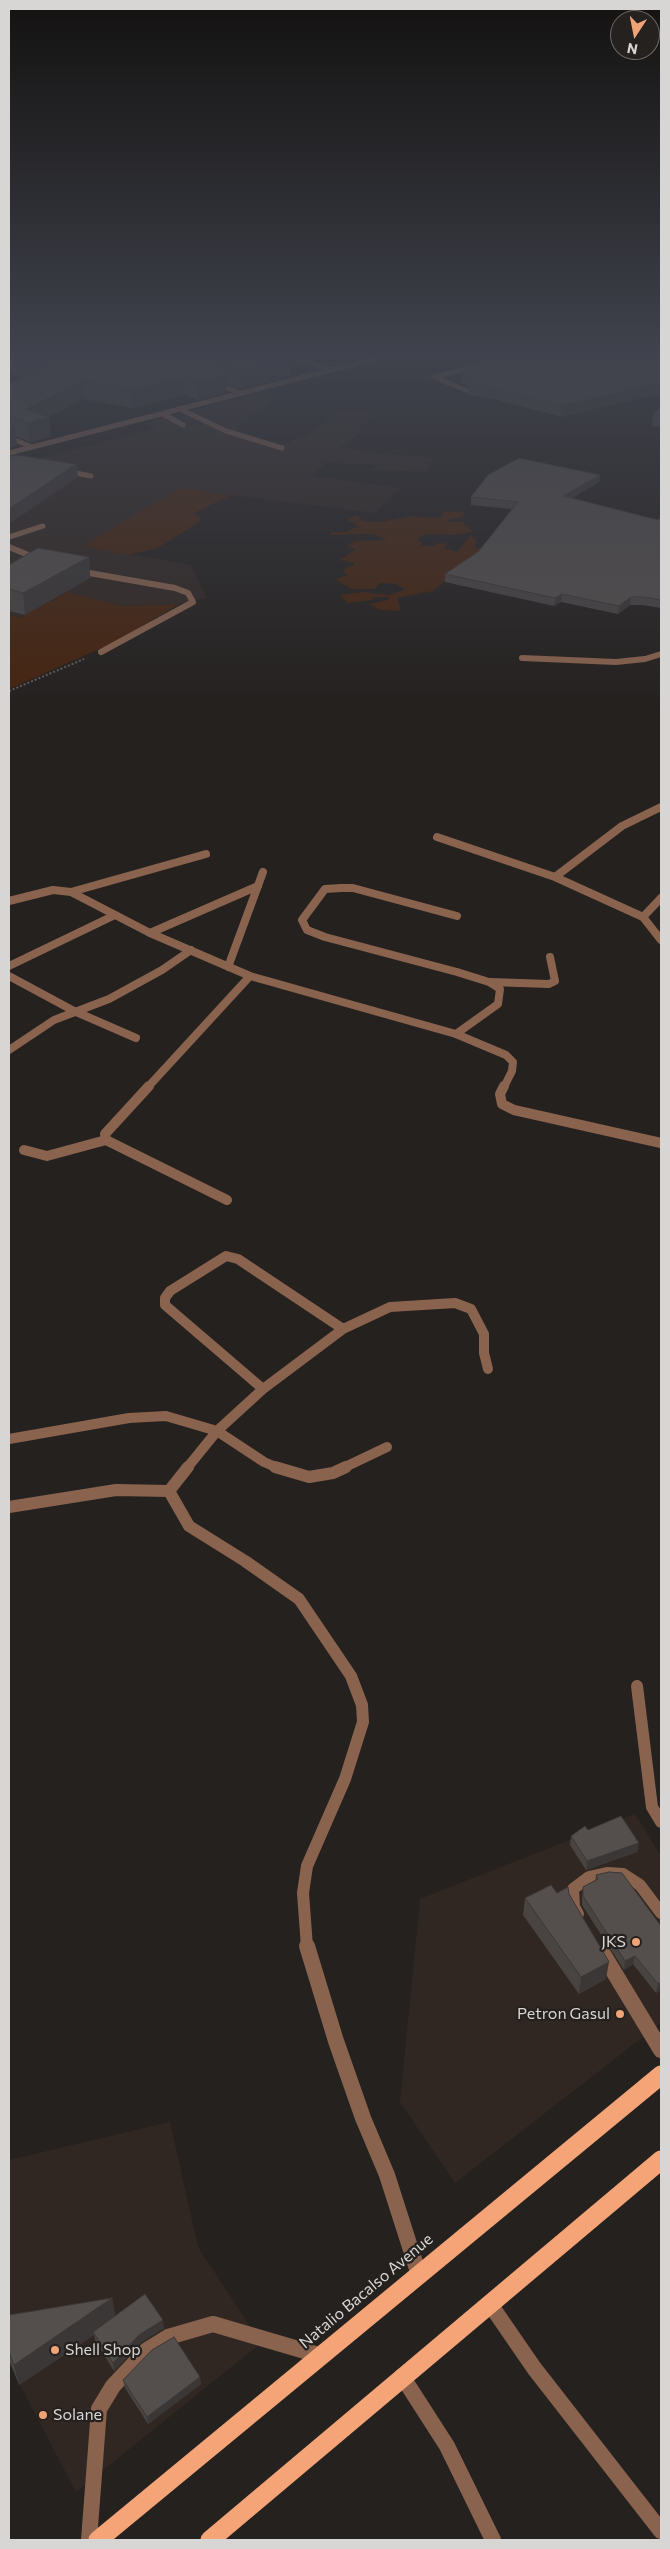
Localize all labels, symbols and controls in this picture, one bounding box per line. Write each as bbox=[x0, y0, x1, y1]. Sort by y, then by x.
north arrow bbox=[610, 10, 660, 60]
text: N bbox=[625, 40, 639, 59]
place label: JKS bbox=[601, 1932, 626, 1952]
marker: JKS bbox=[630, 1936, 642, 1948]
place label: Petron Gasul bbox=[517, 2004, 610, 2024]
marker: Petron Gasul bbox=[614, 2008, 626, 2020]
street label: Natalio Bacalso Avenue bbox=[295, 2230, 437, 2352]
place label: Shell Shop bbox=[65, 2340, 141, 2360]
marker: Shell Shop bbox=[49, 2344, 61, 2356]
place label: Solane bbox=[53, 2405, 102, 2425]
marker: Solane bbox=[37, 2409, 49, 2421]

